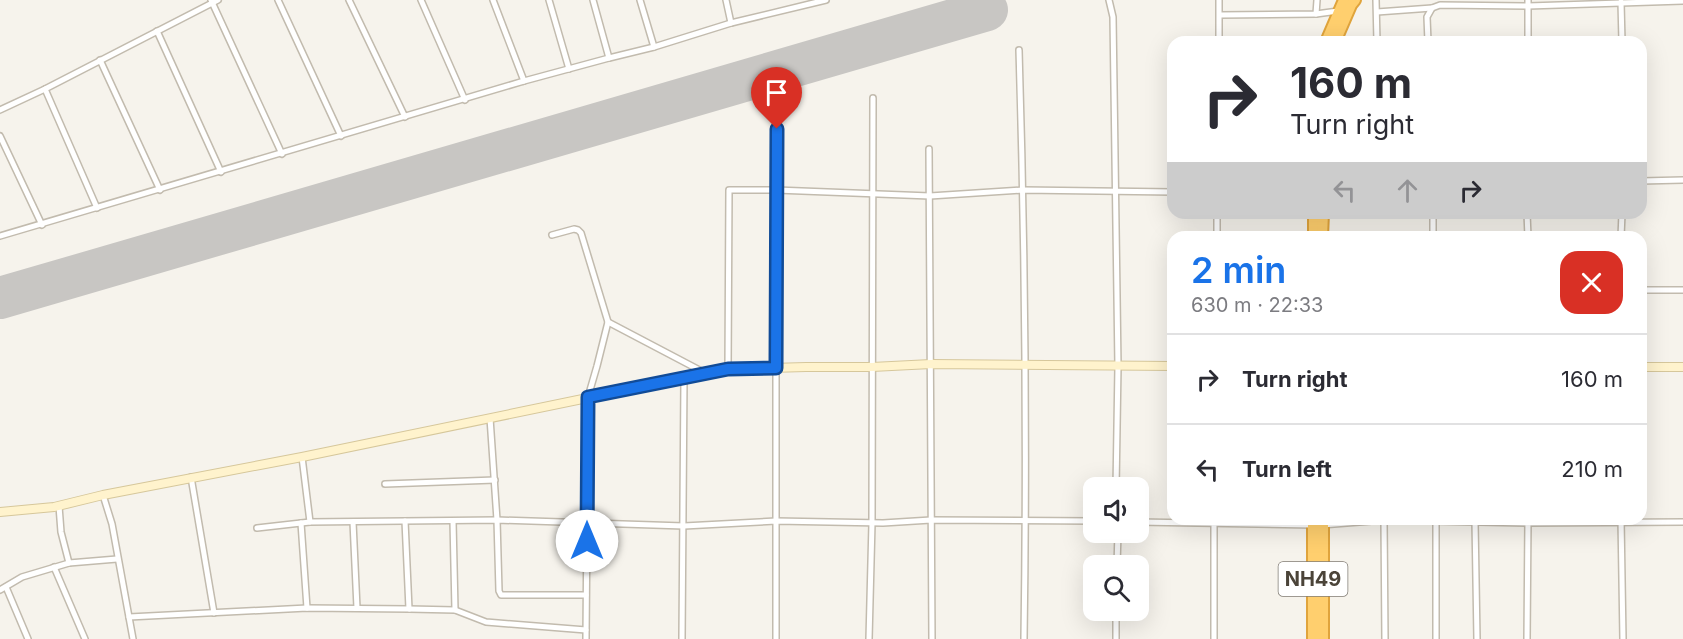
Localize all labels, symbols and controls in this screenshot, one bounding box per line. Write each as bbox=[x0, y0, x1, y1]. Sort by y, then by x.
text: 160 m bbox=[1290, 57, 1412, 108]
icon: right bbox=[1191, 60, 1269, 138]
pin bbox=[751, 67, 802, 129]
icon: arrive bbox=[760, 76, 793, 109]
text: Turn right bbox=[1290, 108, 1414, 141]
icon: left bbox=[1328, 174, 1361, 207]
icon: ahead bbox=[1391, 174, 1424, 207]
icon: right bbox=[1454, 174, 1487, 207]
text: 2 min bbox=[1191, 248, 1286, 292]
button: close bbox=[1560, 251, 1623, 314]
text: 630 m · 22:33 bbox=[1191, 293, 1323, 317]
icon: right bbox=[1191, 363, 1224, 396]
text: Turn right bbox=[1242, 366, 1348, 392]
text: 160 m bbox=[1561, 366, 1623, 392]
icon: left bbox=[1191, 453, 1224, 486]
text: Turn left bbox=[1242, 456, 1332, 482]
text: 210 m bbox=[1561, 456, 1623, 482]
map controls bbox=[1083, 477, 1149, 621]
button: sound bbox=[1083, 477, 1149, 543]
position arrow bbox=[555, 509, 619, 573]
button: search bbox=[1083, 555, 1149, 621]
road number: NH49 bbox=[1278, 562, 1348, 596]

